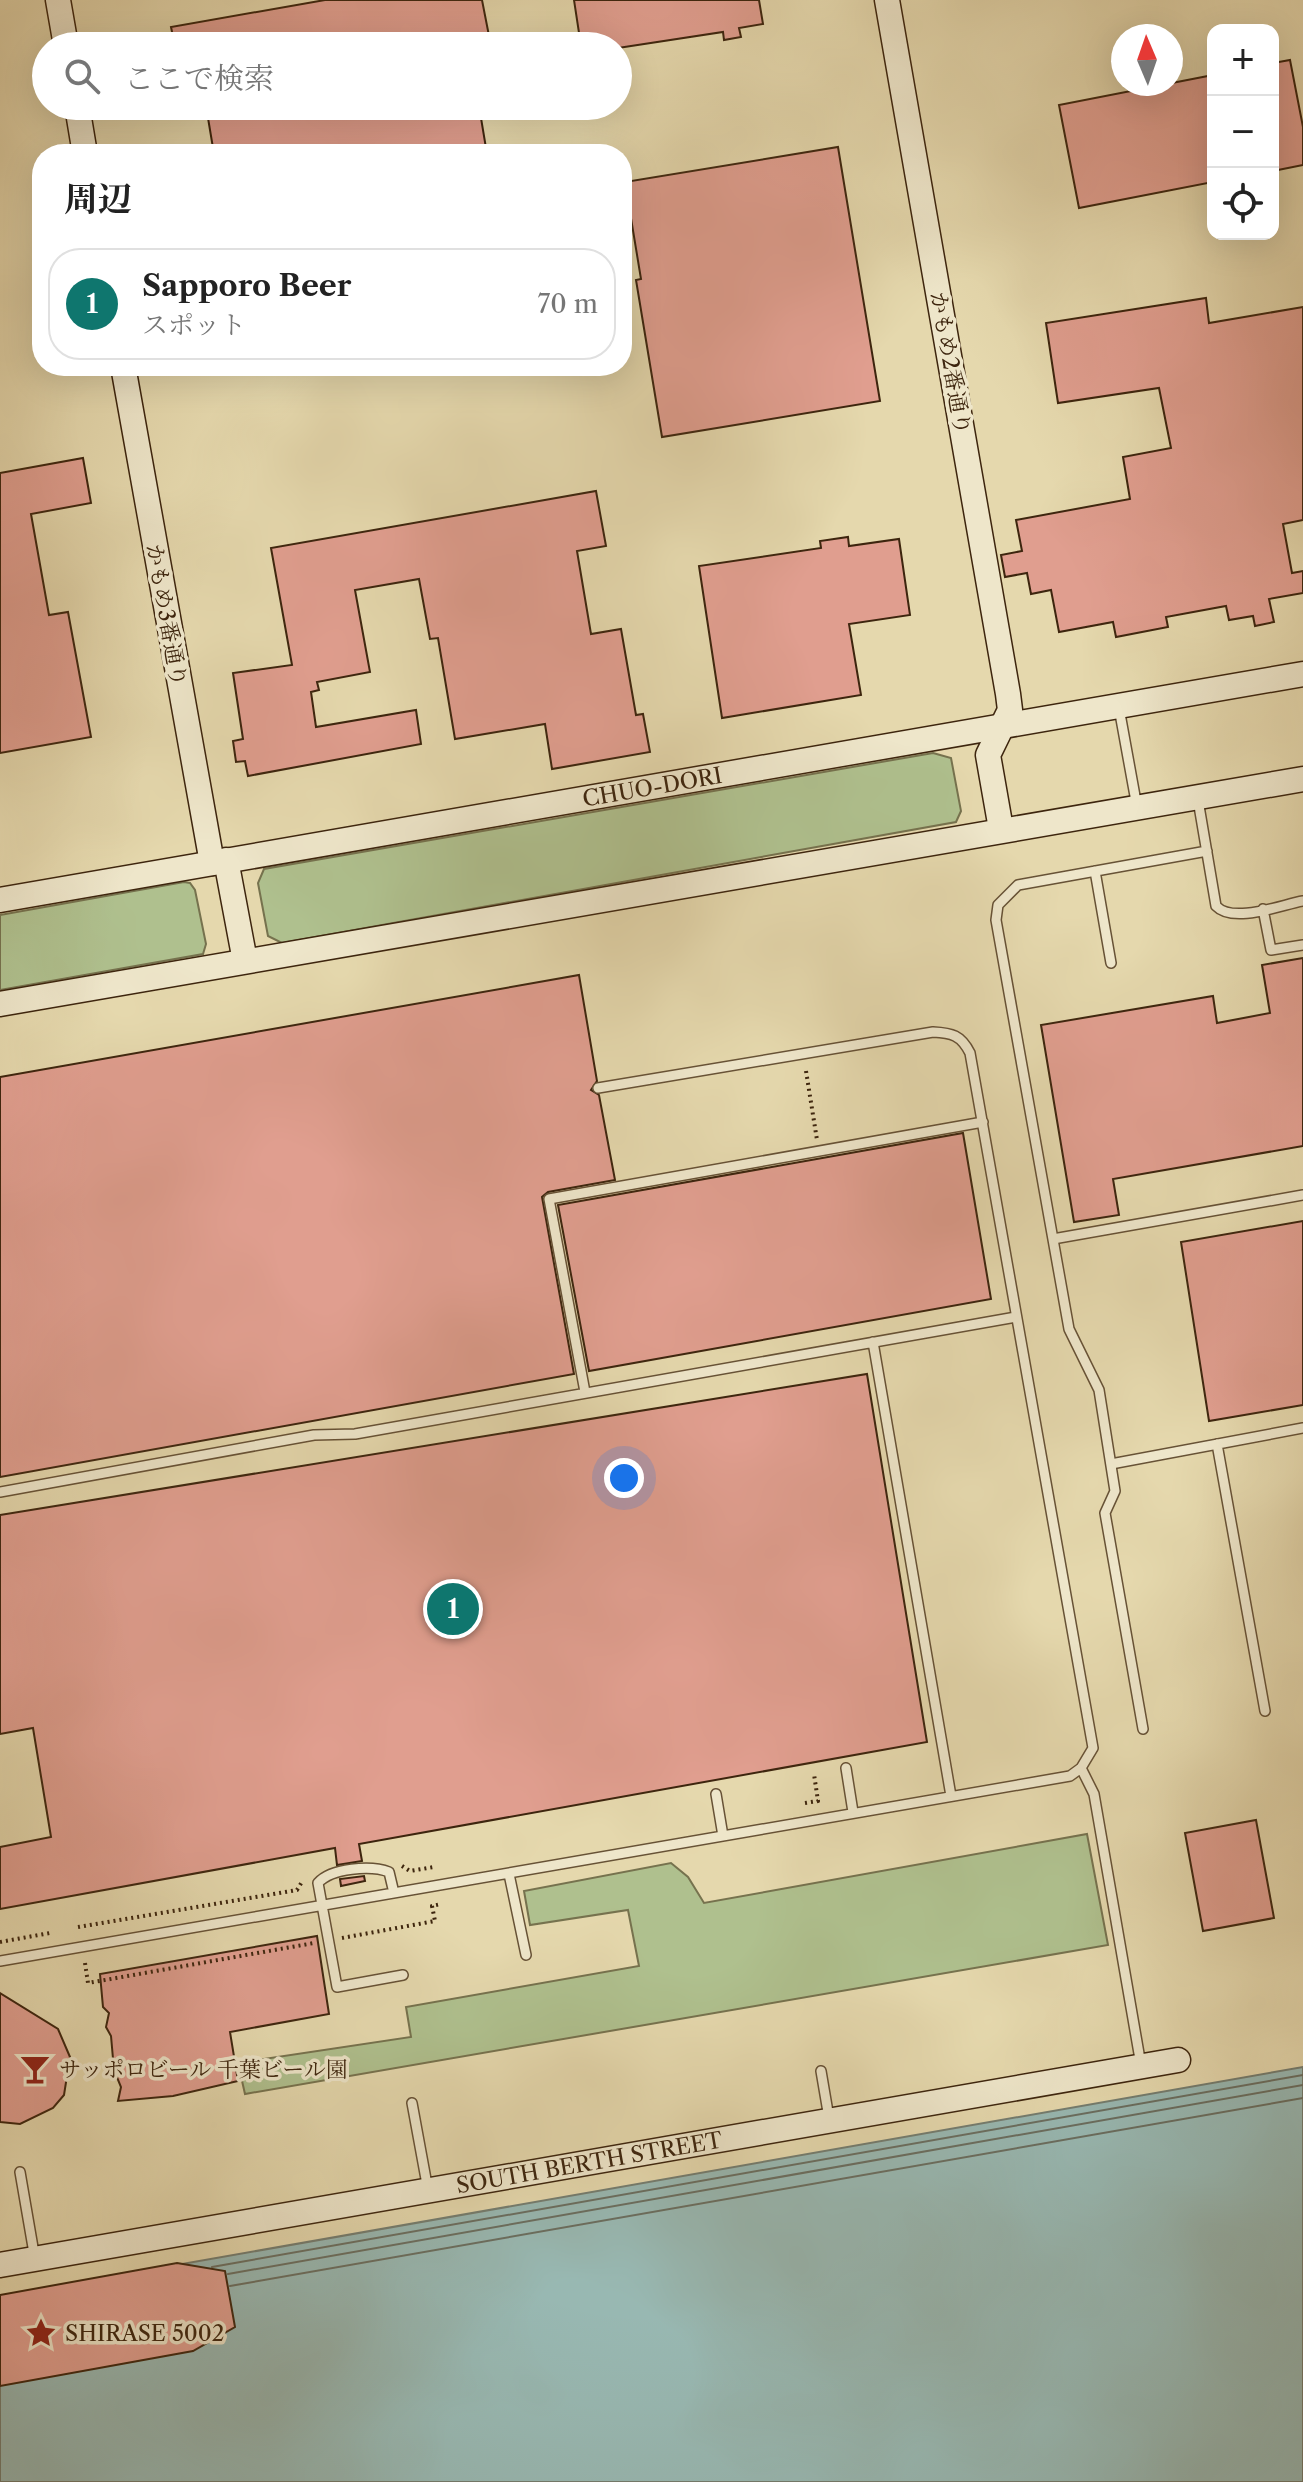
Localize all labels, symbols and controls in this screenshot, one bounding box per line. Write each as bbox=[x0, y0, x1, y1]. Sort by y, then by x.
north arrow bbox=[1111, 24, 1183, 96]
map controls bbox=[1207, 24, 1279, 240]
button: + bbox=[1207, 24, 1279, 96]
search box bbox=[32, 32, 632, 120]
icon: search bbox=[60, 54, 104, 98]
text: ここで検索 bbox=[124, 60, 274, 97]
button: − bbox=[1207, 96, 1279, 168]
button: locate bbox=[1207, 168, 1279, 240]
text: 周辺 bbox=[64, 178, 132, 220]
text: Sapporo Beer bbox=[142, 267, 351, 304]
text: 1 bbox=[86, 288, 98, 320]
text: 70 m bbox=[538, 288, 598, 320]
street label: かもめ2番通り bbox=[925, 290, 976, 437]
text: スポット bbox=[142, 309, 246, 341]
street label: かもめ3番通り bbox=[141, 542, 192, 688]
street label: CHUO-DORI bbox=[581, 762, 724, 813]
your location bbox=[604, 1458, 644, 1498]
pin: 1 bbox=[427, 1579, 479, 1639]
bar icon: サッポロビール 千葉ビール園 bbox=[18, 2052, 52, 2086]
place label: サッポロビール 千葉ビール園 bbox=[59, 2056, 348, 2083]
street label: SOUTH BERTH STREET bbox=[454, 2126, 725, 2199]
place icon: SHIRASE 5002 bbox=[24, 2316, 58, 2350]
place label: SHIRASE 5002 bbox=[65, 2320, 224, 2347]

